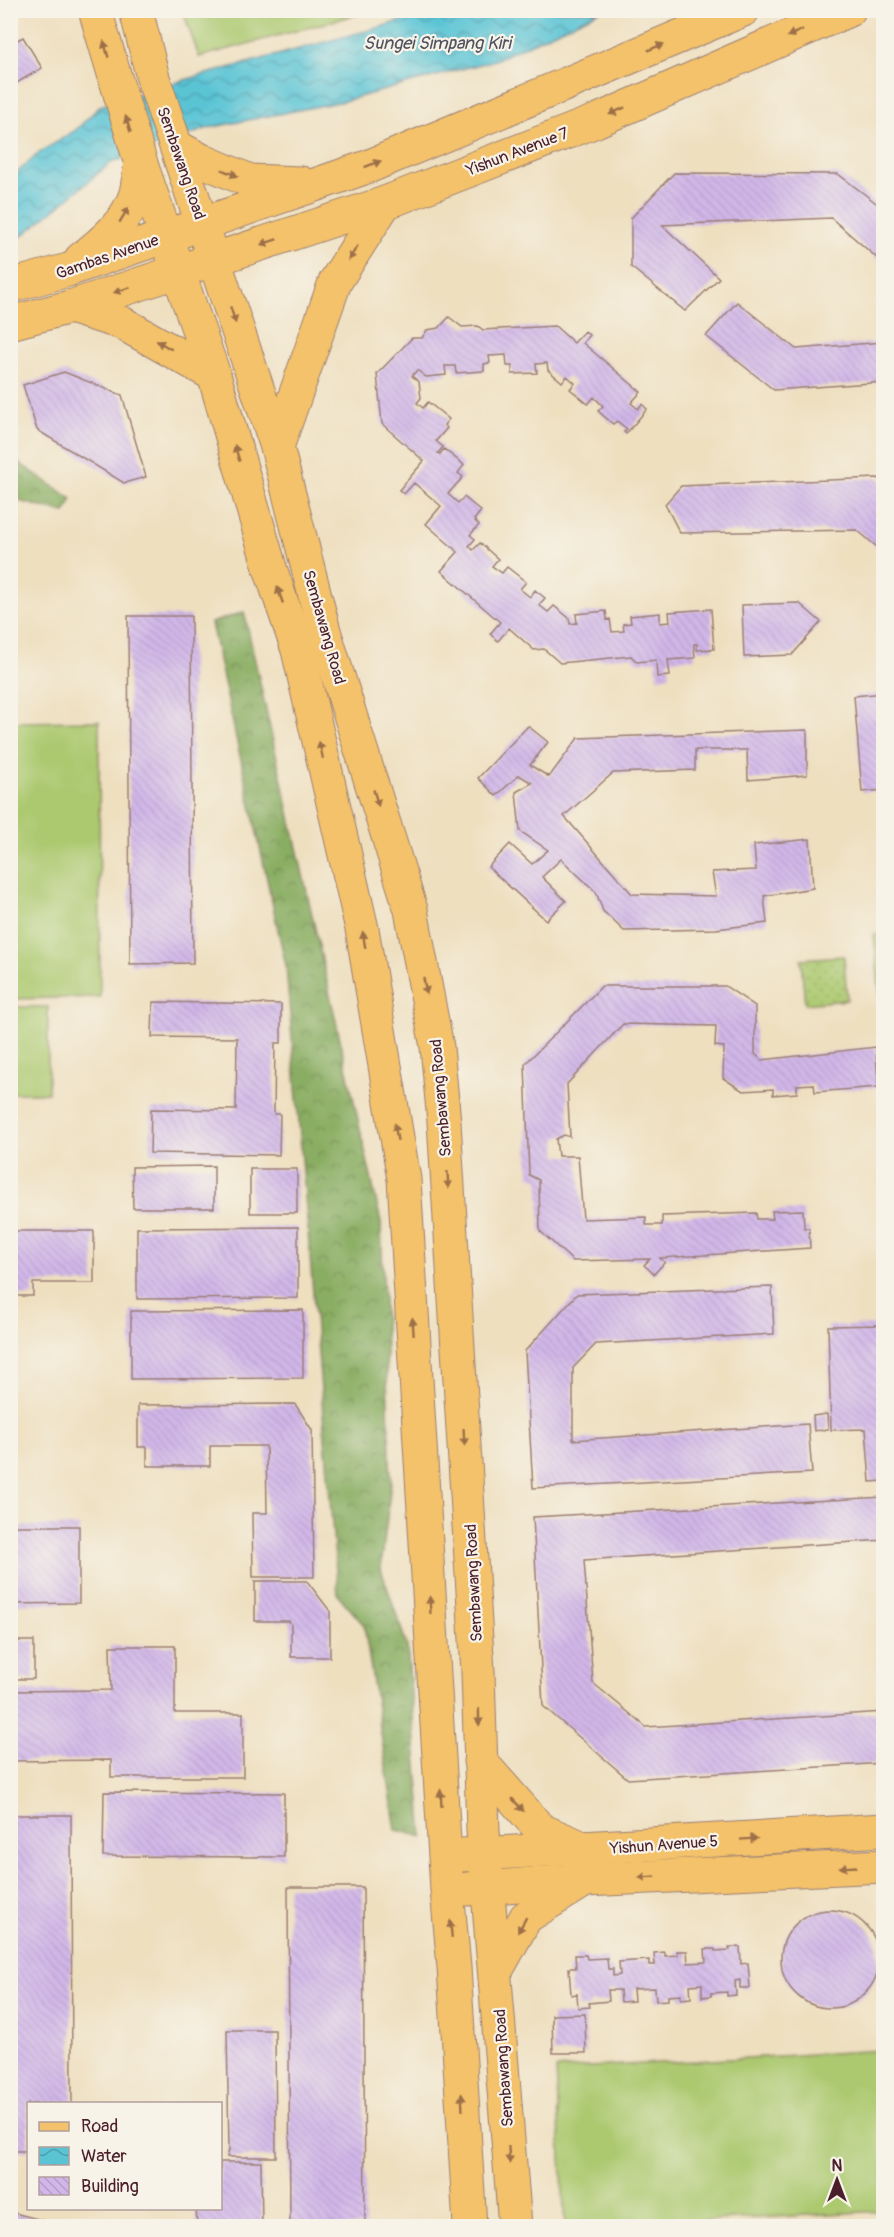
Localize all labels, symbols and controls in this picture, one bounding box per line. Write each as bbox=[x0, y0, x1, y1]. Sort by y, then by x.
one-way arrow bbox=[787, 29, 804, 38]
water label: Sungei Simpang Kiri bbox=[363, 32, 513, 55]
one-way arrow bbox=[101, 40, 110, 58]
one-way arrow bbox=[648, 42, 666, 52]
street label: Sembawang Road bbox=[152, 104, 210, 222]
one-way arrow bbox=[608, 107, 625, 116]
one-way arrow bbox=[123, 115, 133, 133]
street label: Yishun Avenue 7 bbox=[462, 123, 572, 181]
one-way arrow bbox=[364, 159, 382, 169]
one-way arrow bbox=[221, 168, 239, 178]
one-way arrow bbox=[119, 207, 130, 223]
street label: Gambas Avenue bbox=[53, 230, 161, 284]
one-way arrow bbox=[260, 237, 278, 247]
one-way arrow bbox=[348, 245, 359, 261]
one-way arrow bbox=[113, 286, 131, 295]
one-way arrow bbox=[229, 306, 238, 324]
one-way arrow bbox=[155, 340, 172, 350]
one-way arrow bbox=[232, 444, 241, 462]
street label: Sembawang Road bbox=[298, 568, 350, 687]
one-way arrow bbox=[274, 586, 284, 604]
one-way arrow bbox=[316, 740, 325, 759]
one-way arrow bbox=[372, 789, 381, 807]
one-way arrow bbox=[359, 930, 368, 949]
one-way arrow bbox=[421, 977, 430, 996]
street label: Sembawang Road bbox=[426, 1038, 456, 1158]
one-way arrow bbox=[391, 1123, 400, 1142]
one-way arrow bbox=[443, 1171, 452, 1190]
one-way arrow bbox=[408, 1317, 418, 1336]
one-way arrow bbox=[459, 1428, 469, 1447]
street label: Sembawang Road bbox=[461, 1523, 487, 1642]
one-way arrow bbox=[425, 1595, 435, 1614]
one-way arrow bbox=[474, 1707, 484, 1726]
one-way arrow bbox=[437, 1789, 446, 1808]
one-way arrow bbox=[511, 1798, 525, 1813]
street label: Yishun Avenue 5 bbox=[608, 1831, 719, 1859]
one-way arrow bbox=[740, 1834, 759, 1844]
one-way arrow bbox=[839, 1863, 858, 1872]
one-way arrow bbox=[637, 1873, 656, 1882]
one-way arrow bbox=[517, 1917, 527, 1934]
one-way arrow bbox=[446, 1919, 455, 1938]
street label: Sembawang Road bbox=[490, 2008, 518, 2128]
one-way arrow bbox=[457, 2093, 466, 2112]
legend bbox=[27, 2102, 222, 2210]
text: Road bbox=[81, 2115, 118, 2138]
text: Water bbox=[81, 2145, 127, 2168]
one-way arrow bbox=[504, 2146, 514, 2165]
north arrow bbox=[807, 2150, 867, 2210]
text: N bbox=[832, 2156, 843, 2176]
text: Building bbox=[81, 2175, 139, 2198]

